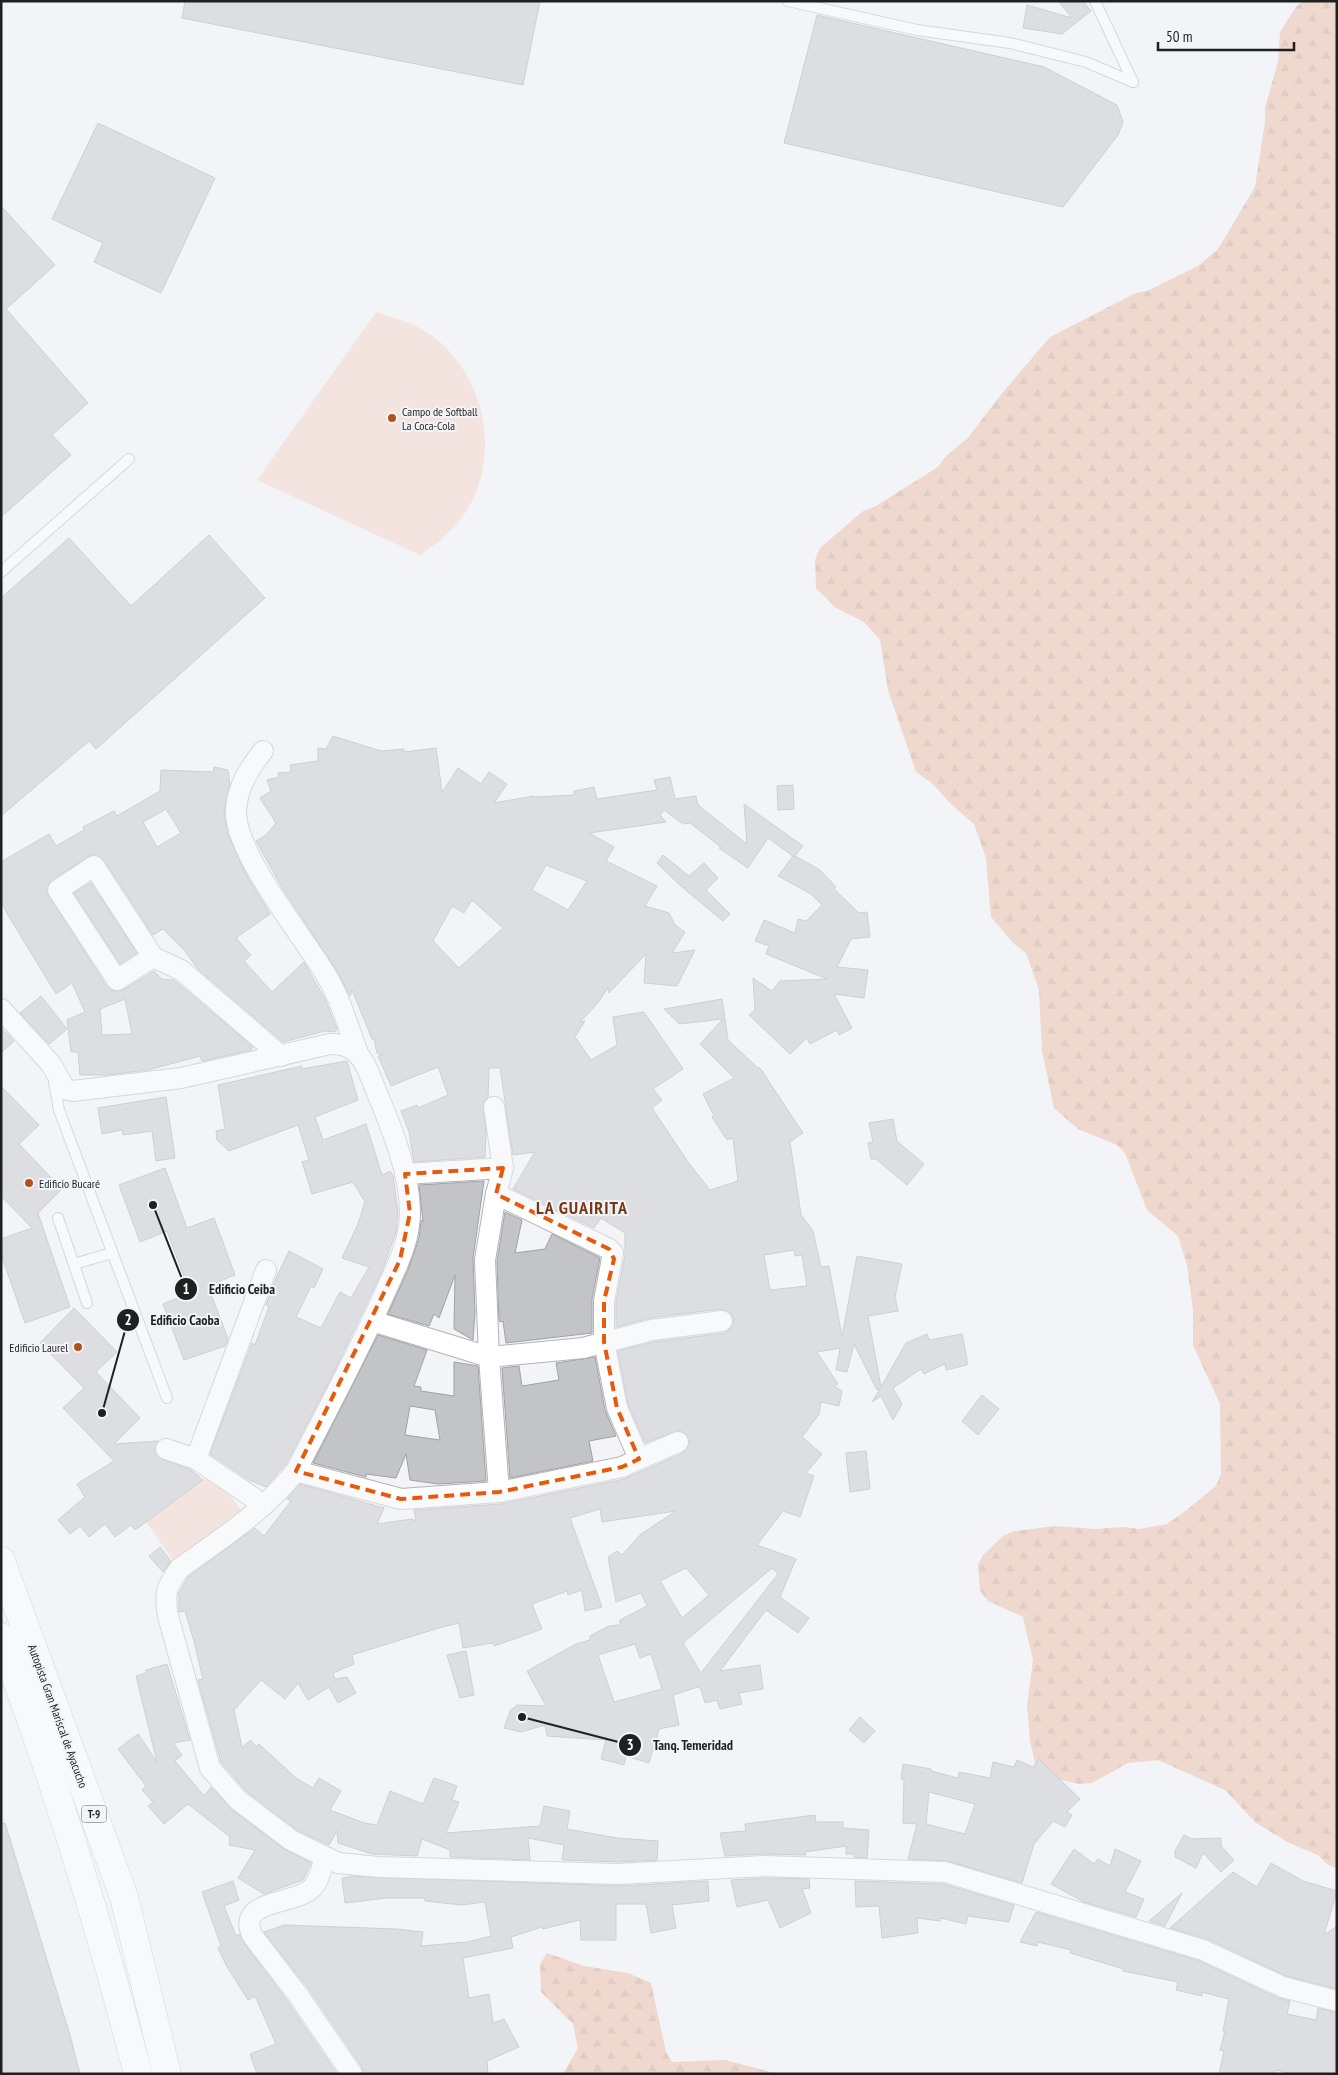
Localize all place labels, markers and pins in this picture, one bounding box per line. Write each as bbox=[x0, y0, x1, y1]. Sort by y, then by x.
place label: Campo de Softball La Coca-Cola bbox=[402, 404, 478, 433]
marker: Campo de Softball La Coca-Cola bbox=[386, 412, 398, 424]
place label: Edificio Bucaré bbox=[39, 1176, 100, 1191]
marker: Edificio Bucaré bbox=[23, 1177, 35, 1189]
callout: Edificio Ceiba bbox=[174, 1274, 285, 1303]
callout: Edificio Caoba bbox=[115, 1306, 230, 1335]
place label: Edificio Laurel bbox=[9, 1340, 68, 1355]
marker: Edificio Laurel bbox=[72, 1341, 84, 1353]
callout: Tanq. Temeridad bbox=[617, 1730, 744, 1759]

